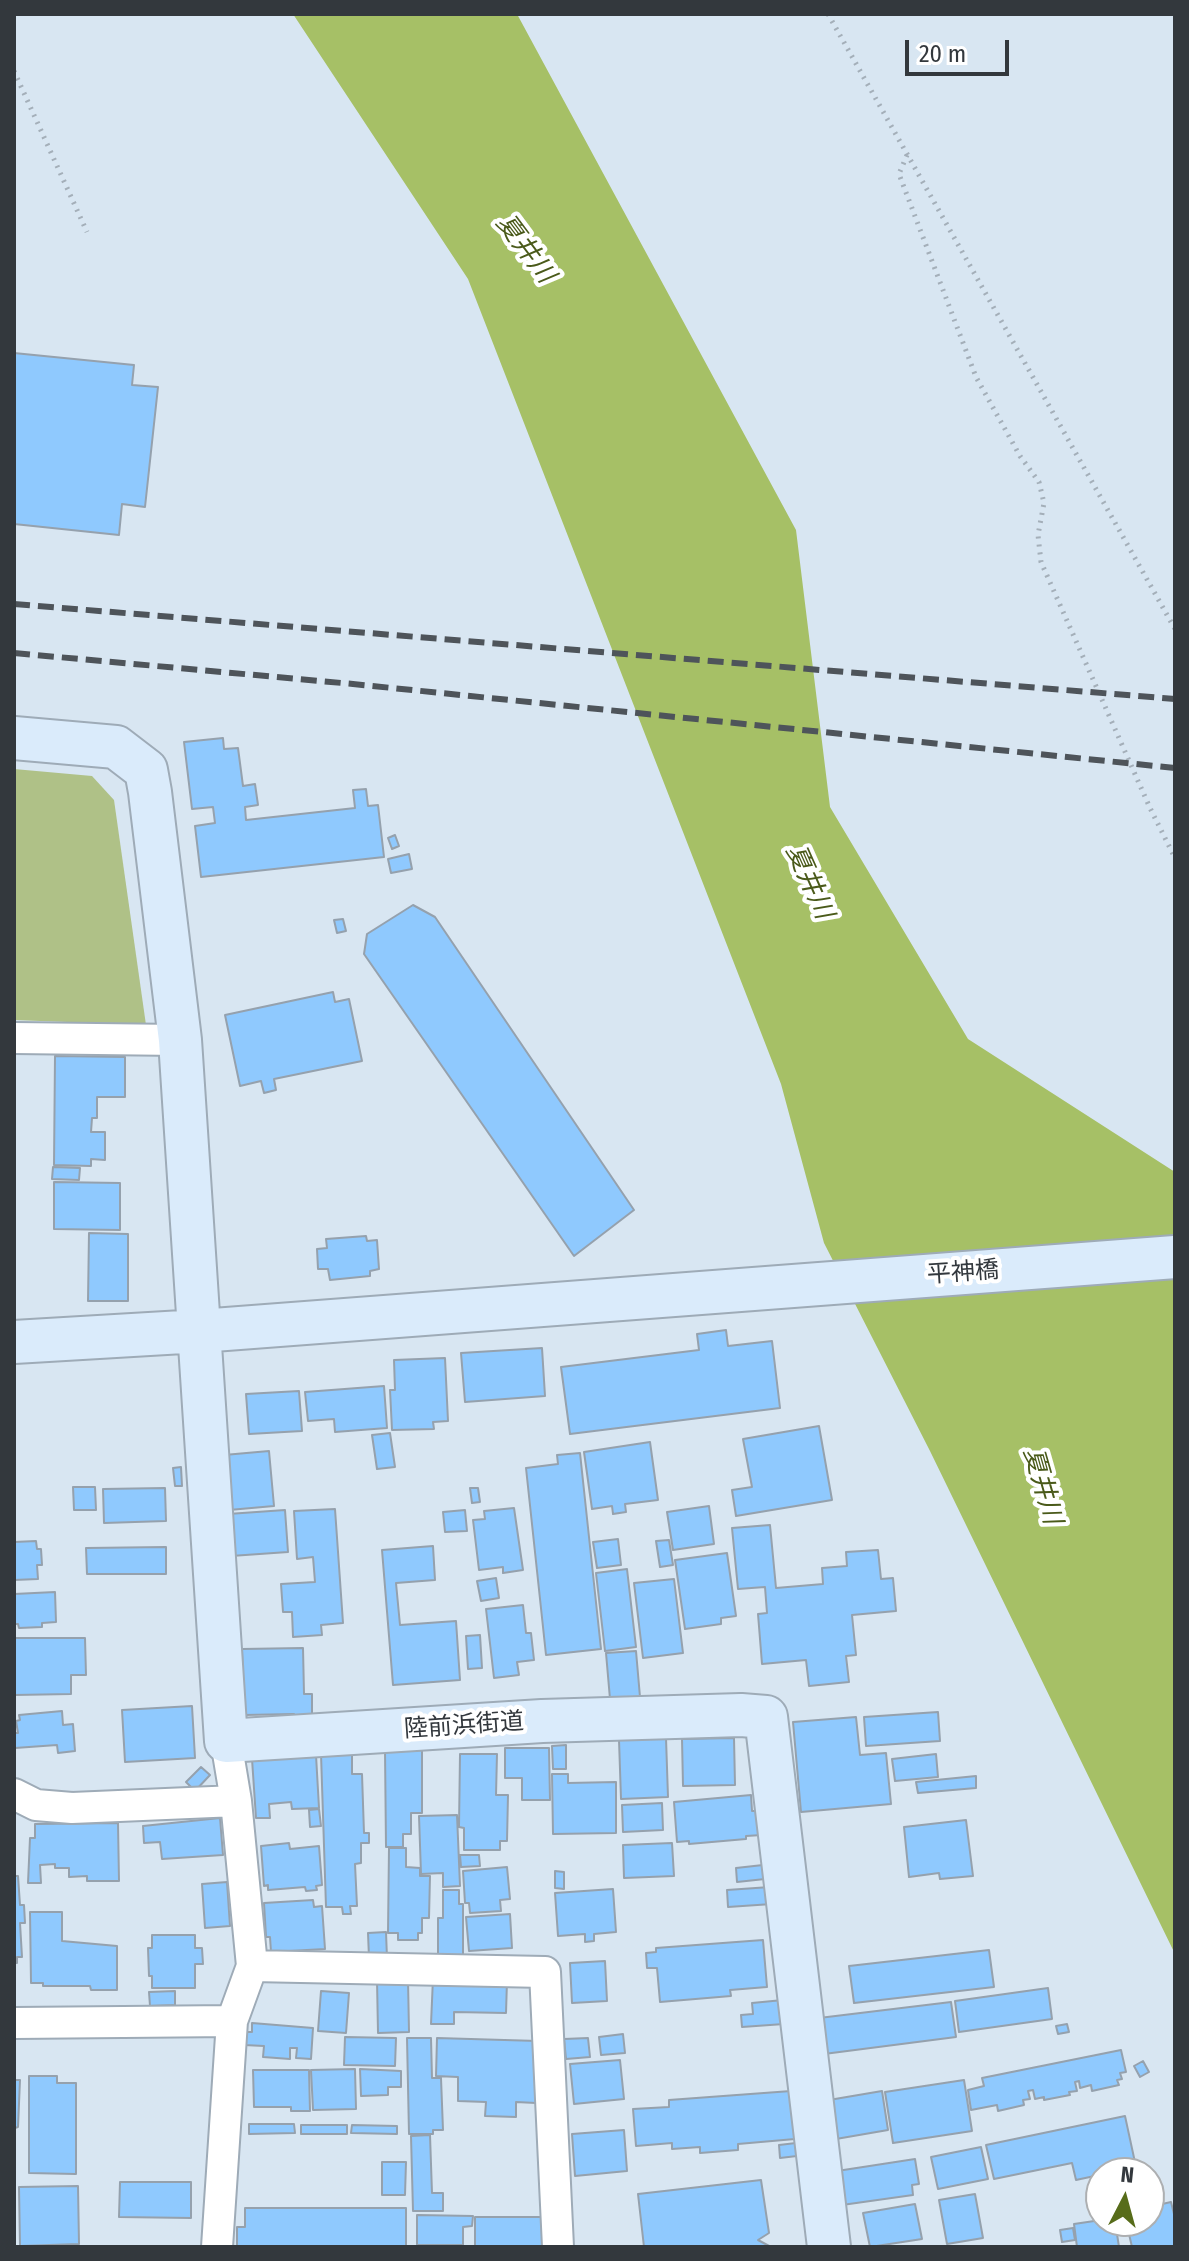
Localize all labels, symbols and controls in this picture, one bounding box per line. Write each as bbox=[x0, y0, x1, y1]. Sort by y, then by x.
scale bar bbox=[909, 24, 1013, 74]
text: 20 m bbox=[919, 40, 966, 68]
water label: 夏井川 bbox=[489, 208, 561, 290]
water label: 夏井川 bbox=[779, 840, 839, 924]
street label: 平神橋 bbox=[926, 1256, 1000, 1290]
water label: 夏井川 bbox=[1016, 1444, 1068, 1528]
street label: 陸前浜街道 bbox=[403, 1707, 525, 1745]
north arrow bbox=[1085, 2157, 1165, 2237]
text: N bbox=[1119, 2161, 1135, 2189]

